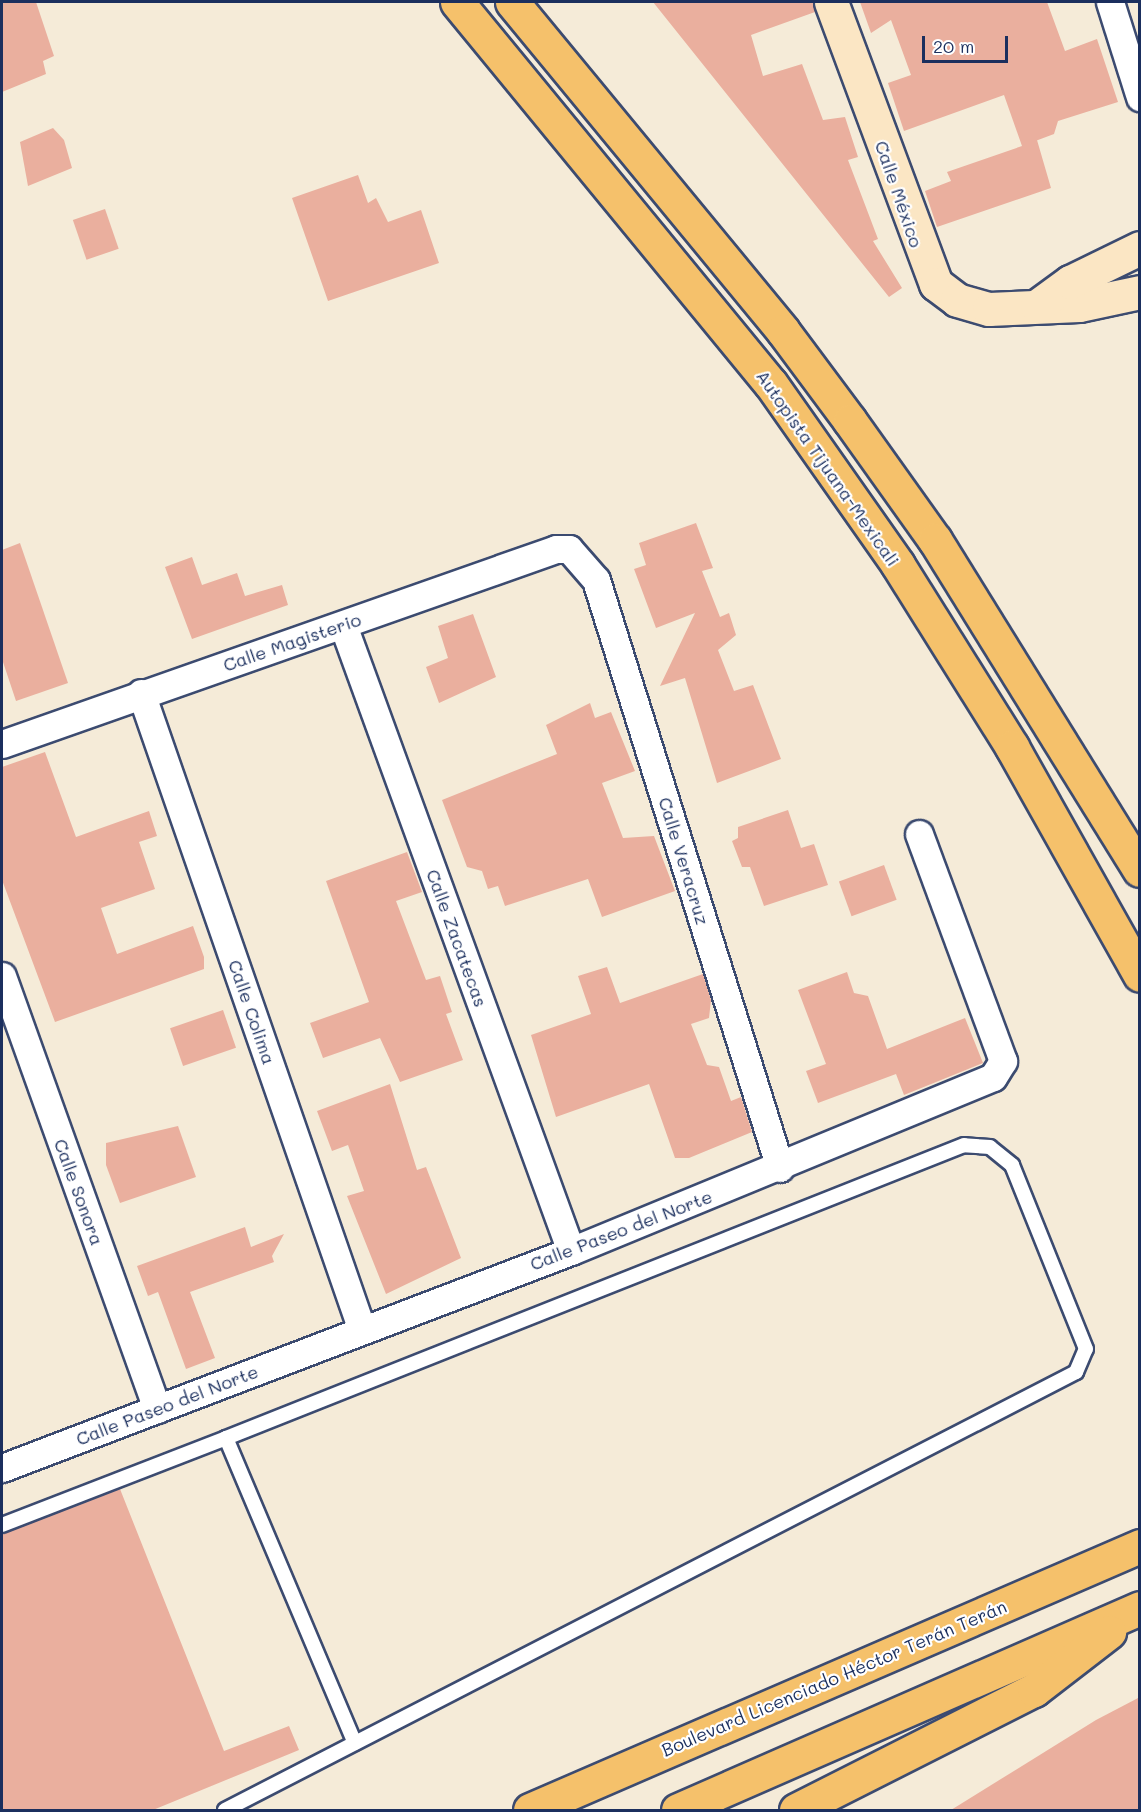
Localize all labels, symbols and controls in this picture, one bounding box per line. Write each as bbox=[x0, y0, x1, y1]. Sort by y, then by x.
scale bar bbox=[925, 24, 1010, 62]
text: 20 m bbox=[933, 34, 974, 58]
street label: Calle México bbox=[871, 138, 927, 250]
street label: Autopista Tijuana-Mexicali bbox=[752, 366, 904, 570]
street label: Calle Magisterio bbox=[220, 608, 364, 676]
street label: Calle Veracruz bbox=[654, 795, 714, 927]
street label: Calle Zacatecas bbox=[422, 866, 492, 1010]
street label: Calle Colima bbox=[224, 957, 280, 1067]
street label: Calle Sonora bbox=[50, 1136, 108, 1248]
street label: Calle Paseo del Norte bbox=[527, 1185, 715, 1275]
street label: Calle Paseo del Norte bbox=[73, 1360, 261, 1450]
street label: Boulevard Licenciado Héctor Terán Terán bbox=[658, 1595, 1010, 1761]

